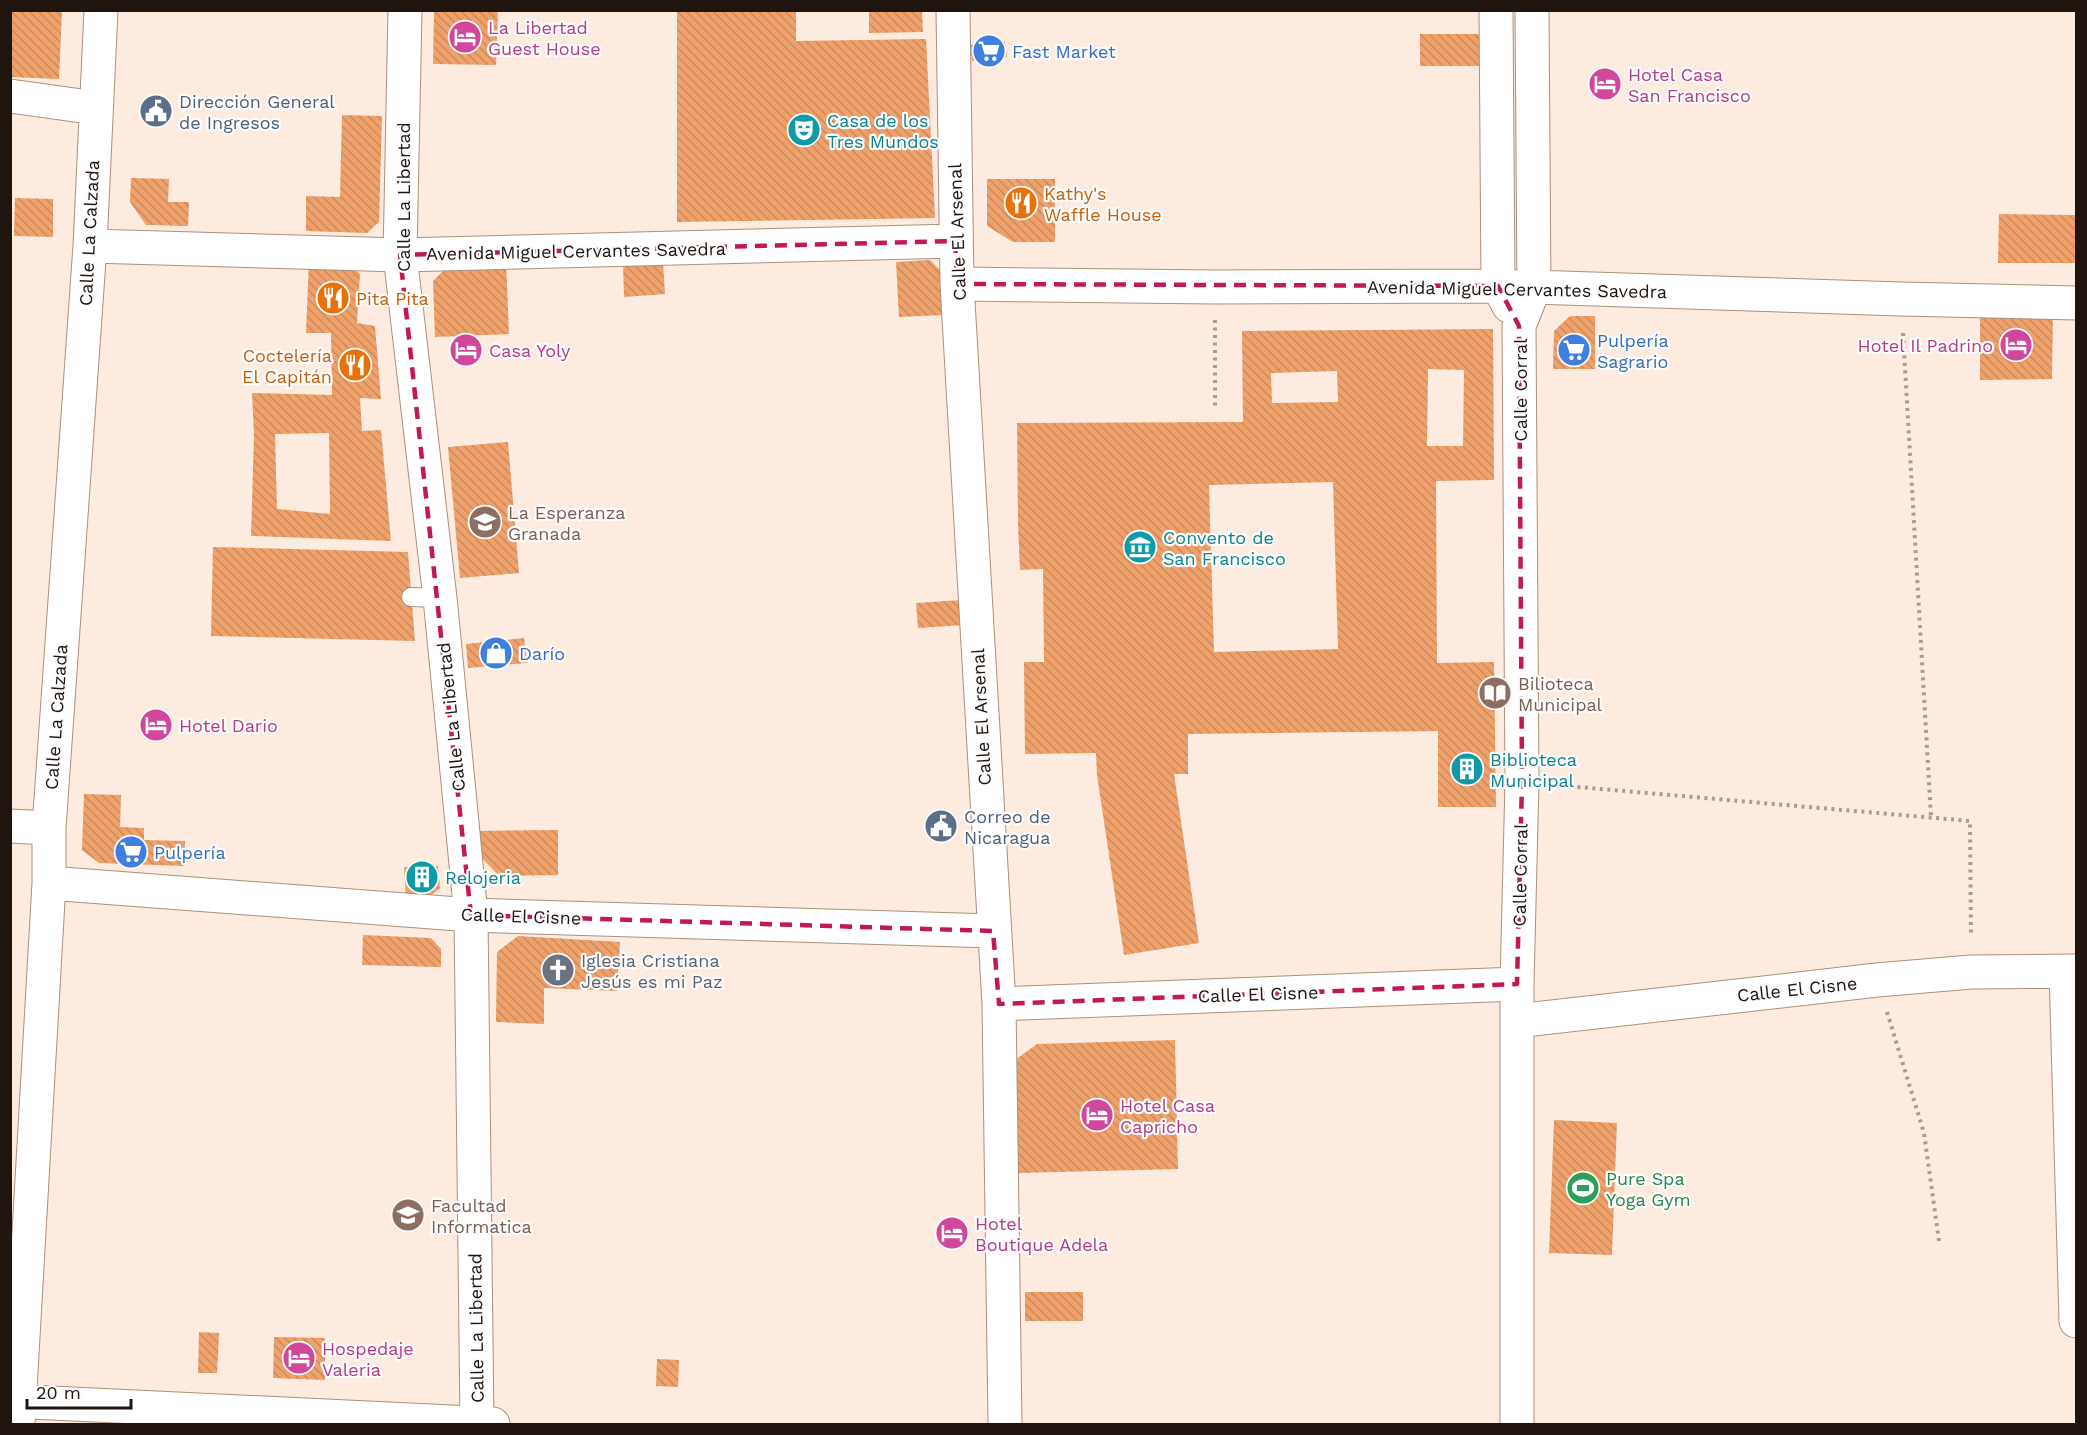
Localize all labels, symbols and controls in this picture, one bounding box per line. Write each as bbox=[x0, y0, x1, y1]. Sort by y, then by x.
place label: La Libertad Guest House bbox=[488, 17, 601, 59]
hotel icon: La Libertad Guest House bbox=[447, 19, 483, 55]
supermarket icon: Fast Market bbox=[971, 33, 1007, 69]
place label: Fast Market bbox=[1012, 41, 1116, 62]
place label: Hotel Casa San Francisco bbox=[1628, 64, 1751, 106]
hotel icon: Hotel Casa San Francisco bbox=[1587, 66, 1623, 102]
place label: Dirección General de Ingresos bbox=[179, 91, 335, 133]
public building icon: Dirección General de Ingresos bbox=[138, 93, 174, 129]
place label: Casa de los Tres Mundos bbox=[827, 110, 939, 152]
theatre icon: Casa de los Tres Mundos bbox=[786, 112, 822, 148]
street label: Calle La Libertad bbox=[393, 122, 414, 272]
street label: Calle La Calzada bbox=[75, 160, 103, 306]
street label: Calle El Arsenal bbox=[944, 162, 970, 301]
place label: Kathy's Waffle House bbox=[1044, 183, 1162, 225]
restaurant icon: Kathy's Waffle House bbox=[1003, 185, 1039, 221]
street label: Avenida Miguel Cervantes Savedra bbox=[426, 238, 726, 264]
street label: Avenida Miguel Cervantes Savedra bbox=[1367, 276, 1667, 302]
restaurant icon: Pita Pita bbox=[315, 280, 351, 316]
place label: Pita Pita bbox=[356, 288, 429, 309]
hotel icon: Hotel Il Padrino bbox=[1998, 327, 2034, 363]
place label: Pulpería Sagrario bbox=[1597, 330, 1669, 372]
hotel icon: Casa Yoly bbox=[448, 332, 484, 368]
supermarket icon: Pulpería Sagrario bbox=[1556, 332, 1592, 368]
place label: Hotel Il Padrino bbox=[1858, 335, 1993, 356]
street label: Calle Corral bbox=[1510, 338, 1531, 442]
place label: Casa Yoly bbox=[489, 340, 571, 361]
place label: Coctelería El Capitán bbox=[242, 345, 332, 387]
restaurant icon: Coctelería El Capitán bbox=[337, 347, 373, 383]
place label: La Esperanza Granada bbox=[508, 502, 626, 544]
school or university icon: La Esperanza Granada bbox=[467, 504, 503, 540]
place label: Convento de San Francisco bbox=[1163, 527, 1286, 569]
museum icon: Convento de San Francisco bbox=[1122, 529, 1158, 565]
shop icon: Darío bbox=[478, 635, 514, 671]
street label: Calle La Libertad bbox=[433, 641, 469, 793]
street label: Calle La Calzada bbox=[40, 643, 72, 791]
place label: Darío bbox=[519, 643, 565, 664]
street label: Calle El Arsenal bbox=[967, 647, 995, 786]
place label: Bilioteca Municipal bbox=[1518, 673, 1603, 715]
library icon: Bilioteca Municipal bbox=[1477, 675, 1513, 711]
hotel icon: Hotel Dario bbox=[138, 707, 174, 743]
place label: Hotel Dario bbox=[179, 715, 278, 736]
place label: Biblioteca Municipal bbox=[1490, 749, 1577, 791]
building icon: Biblioteca Municipal bbox=[1449, 751, 1485, 787]
place label: Correo de Nicaragua bbox=[964, 806, 1051, 848]
public building icon: Correo de Nicaragua bbox=[923, 808, 959, 844]
street label: Calle Corral bbox=[1509, 823, 1531, 927]
supermarket icon: Pulpería bbox=[113, 834, 149, 870]
place label: Pulpería bbox=[154, 842, 226, 863]
building icon: Relojeria bbox=[404, 859, 440, 895]
place label: Relojeria bbox=[445, 867, 521, 888]
street label: Calle El Cisne bbox=[460, 903, 582, 929]
place label: Iglesia Cristiana Jesús es mi Paz bbox=[581, 950, 723, 992]
church icon: Iglesia Cristiana Jesús es mi Paz bbox=[540, 952, 576, 988]
street label: Calle El Cisne bbox=[1736, 972, 1858, 1006]
street label: Calle El Cisne bbox=[1197, 981, 1319, 1007]
place label: Hotel Casa Capricho bbox=[1120, 1095, 1215, 1137]
hotel icon: Hotel Casa Capricho bbox=[1079, 1097, 1115, 1133]
place label: Pure Spa Yoga Gym bbox=[1606, 1168, 1691, 1210]
sports icon: Pure Spa Yoga Gym bbox=[1565, 1170, 1601, 1206]
place label: Facultad Informatica bbox=[431, 1195, 532, 1237]
school or university icon: Facultad Informatica bbox=[390, 1197, 426, 1233]
place label: Hotel Boutique Adela bbox=[975, 1213, 1108, 1255]
hotel icon: Hotel Boutique Adela bbox=[934, 1215, 970, 1251]
street label: Calle La Libertad bbox=[464, 1253, 488, 1403]
place label: Hospedaje Valeria bbox=[322, 1338, 414, 1380]
hotel icon: Hospedaje Valeria bbox=[281, 1340, 317, 1376]
scale bar bbox=[27, 1372, 130, 1410]
text: 20 m bbox=[36, 1382, 81, 1403]

